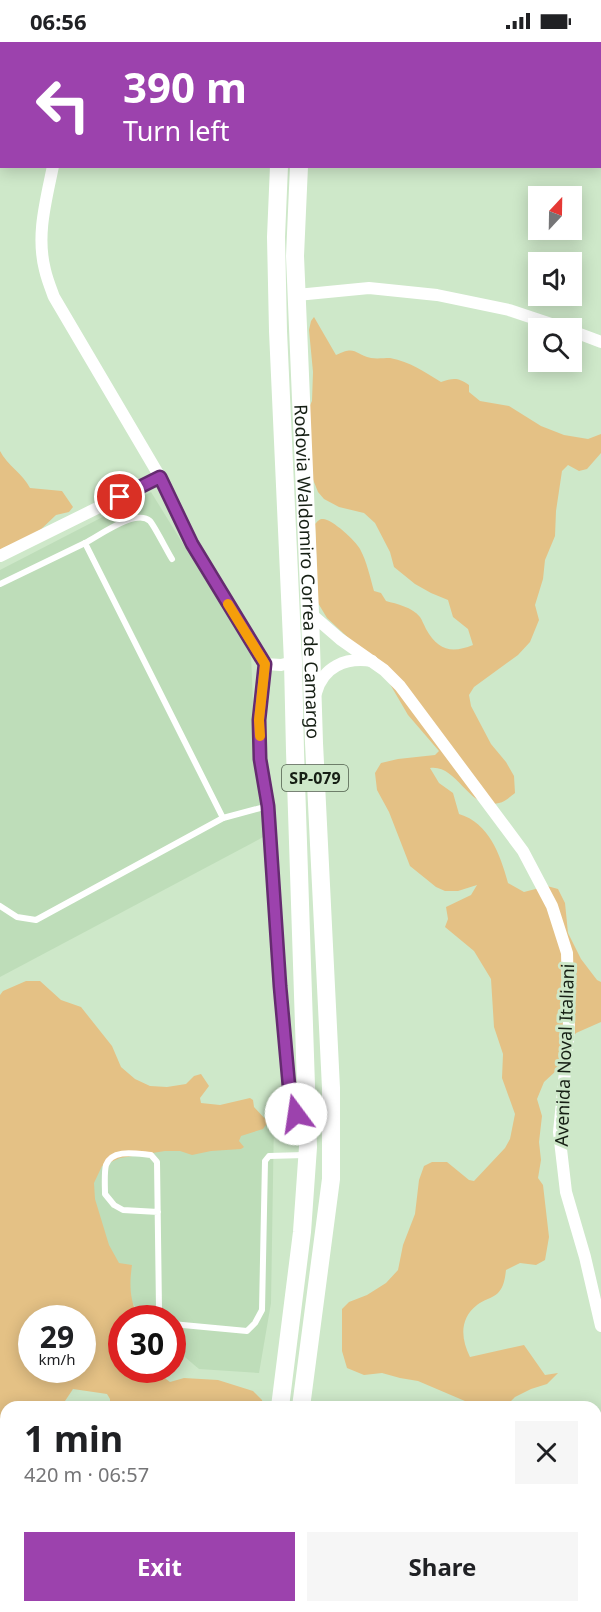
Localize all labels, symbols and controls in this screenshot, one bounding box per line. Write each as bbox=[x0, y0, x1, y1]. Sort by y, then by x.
text: 06:56 bbox=[30, 6, 87, 36]
text: 390 m bbox=[123, 58, 247, 115]
icon: left bbox=[24, 66, 102, 144]
text: Turn left bbox=[123, 112, 229, 149]
north arrow bbox=[528, 186, 582, 240]
map controls bbox=[528, 186, 582, 372]
button: sound bbox=[528, 252, 582, 306]
button: search bbox=[528, 318, 582, 372]
street label: Rodovia Waldomiro Correa de Camargo bbox=[289, 404, 326, 739]
pin bbox=[94, 471, 145, 522]
icon: arrive bbox=[103, 480, 136, 513]
road number: SP-079 bbox=[282, 765, 348, 791]
street label: Avenida Noval Italiani bbox=[549, 963, 579, 1147]
position arrow bbox=[264, 1082, 328, 1146]
speed limit sign: 30 bbox=[108, 1305, 186, 1383]
text: 29 bbox=[40, 1316, 74, 1357]
text: km/h bbox=[39, 1349, 75, 1369]
text: 1 min bbox=[24, 1414, 123, 1463]
button: close bbox=[515, 1421, 578, 1484]
text: 420 m · 06:57 bbox=[24, 1461, 149, 1488]
button: Exit bbox=[24, 1532, 295, 1601]
button: Share bbox=[307, 1532, 578, 1601]

